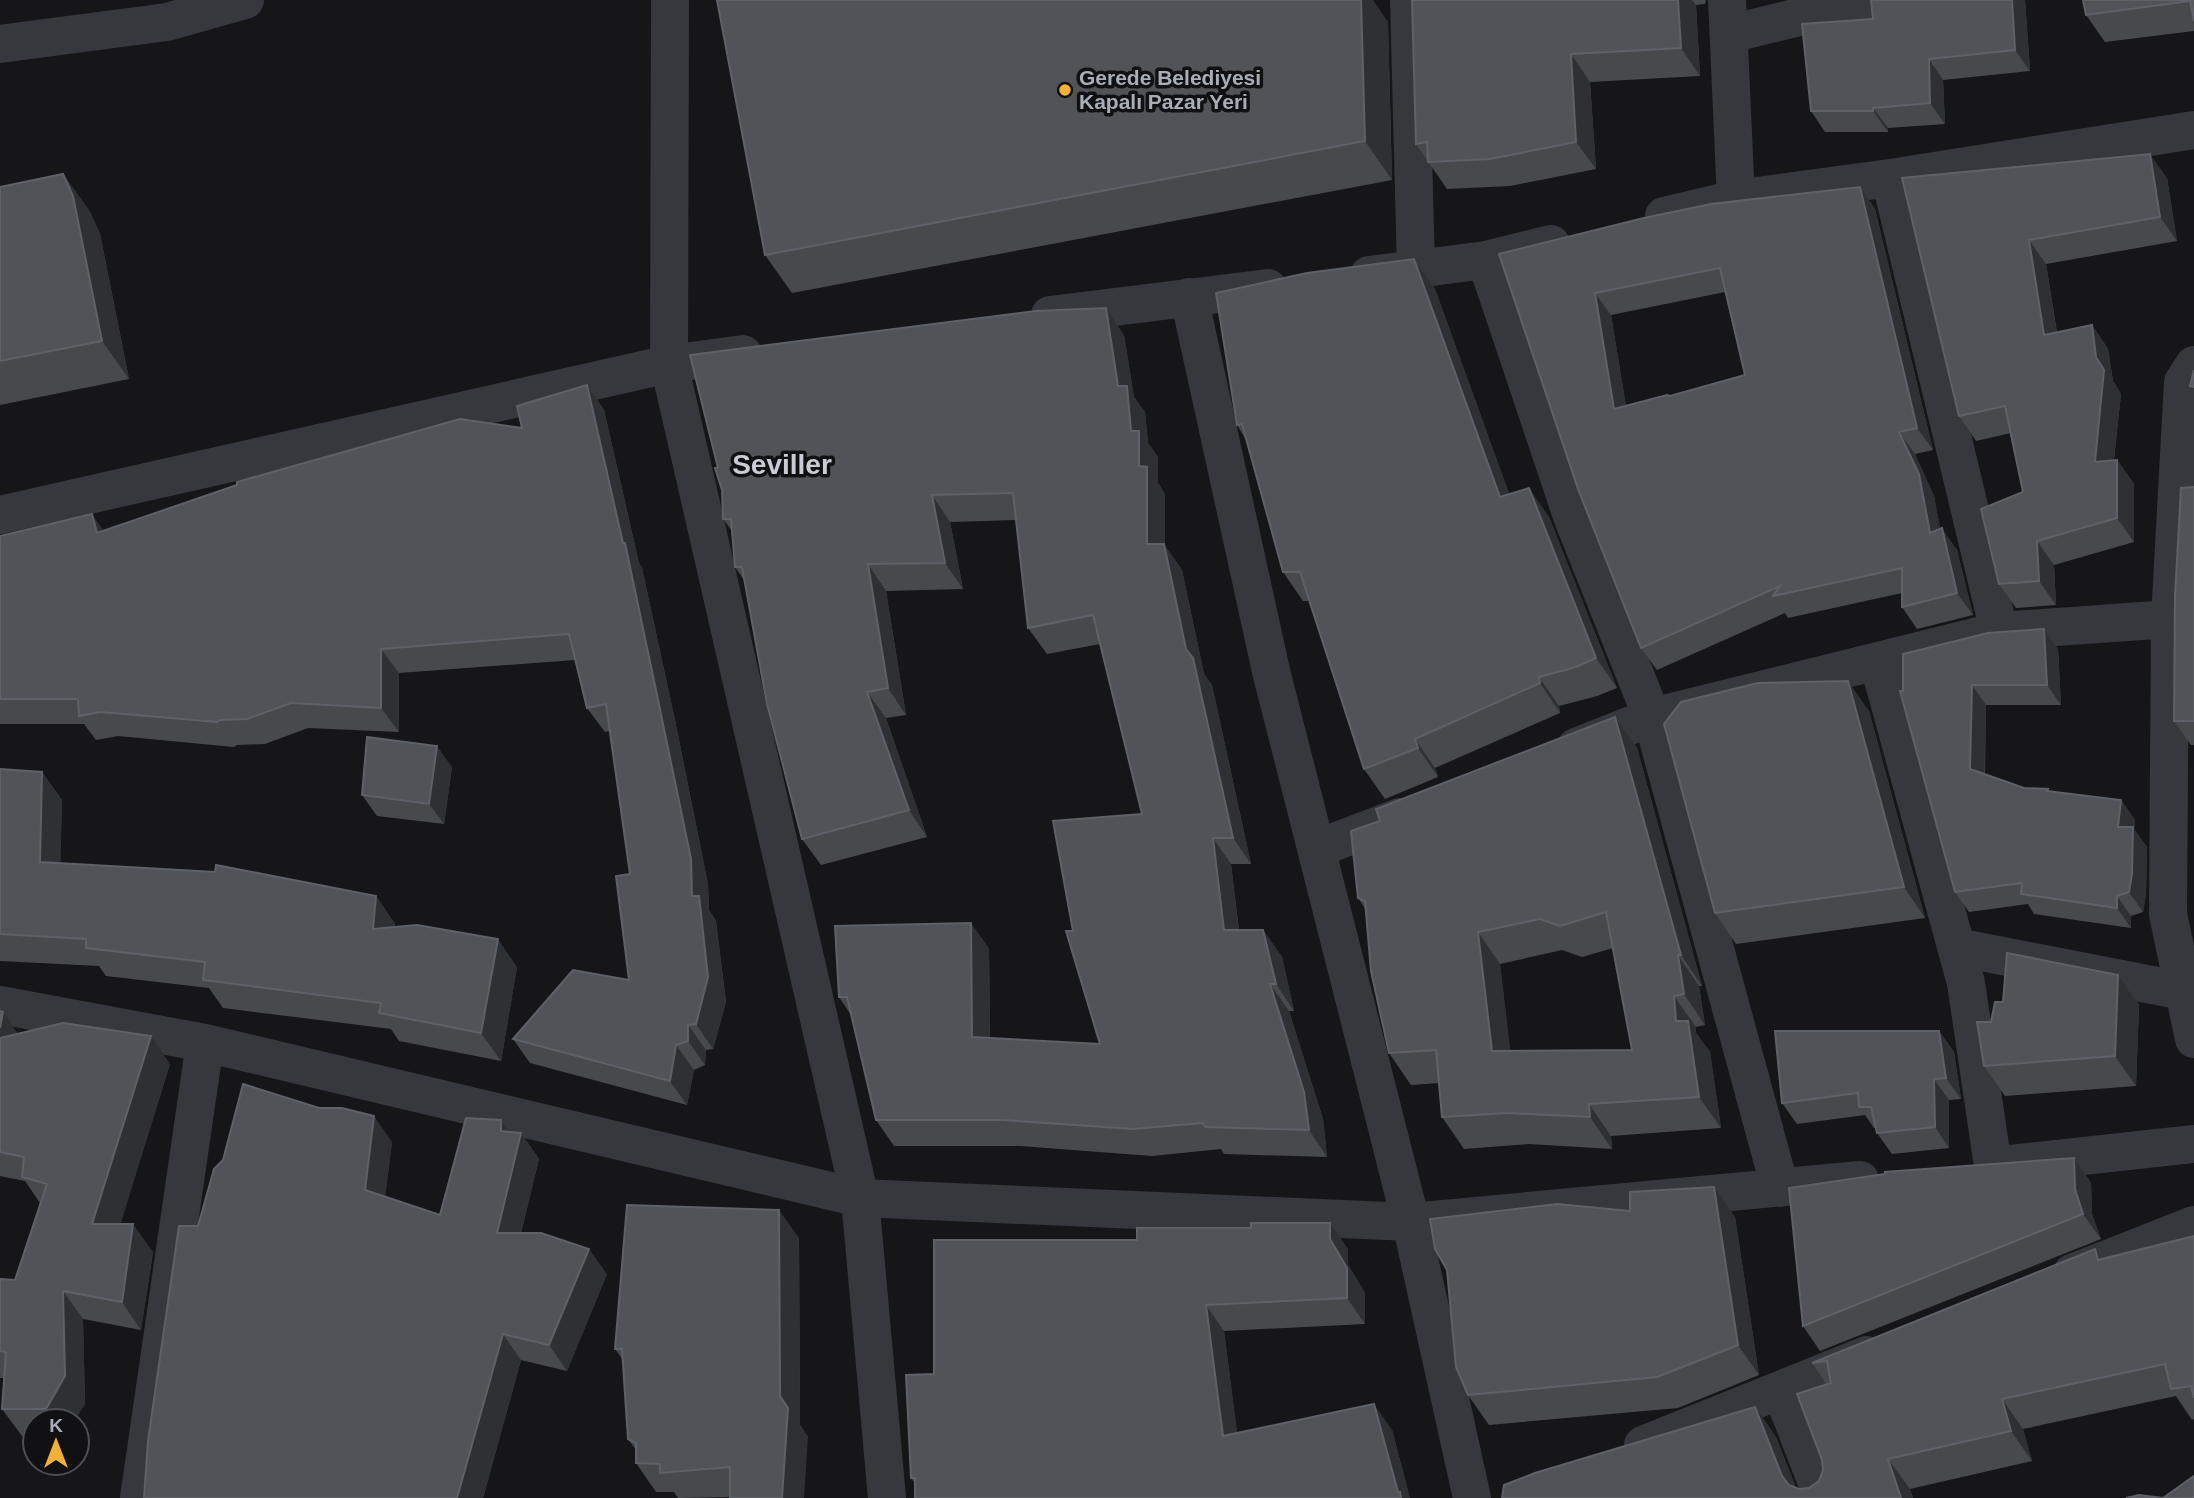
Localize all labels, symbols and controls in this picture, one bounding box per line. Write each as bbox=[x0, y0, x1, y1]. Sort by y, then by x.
place label: Gerede Belediyesi Kapalı Pazar Yeri bbox=[1079, 66, 1261, 113]
marker: Gerede Belediyesi Kapalı Pazar Yeri bbox=[1057, 82, 1073, 98]
district label: Seviller bbox=[732, 449, 832, 480]
north arrow bbox=[21, 1407, 91, 1477]
text: K bbox=[49, 1415, 63, 1436]

